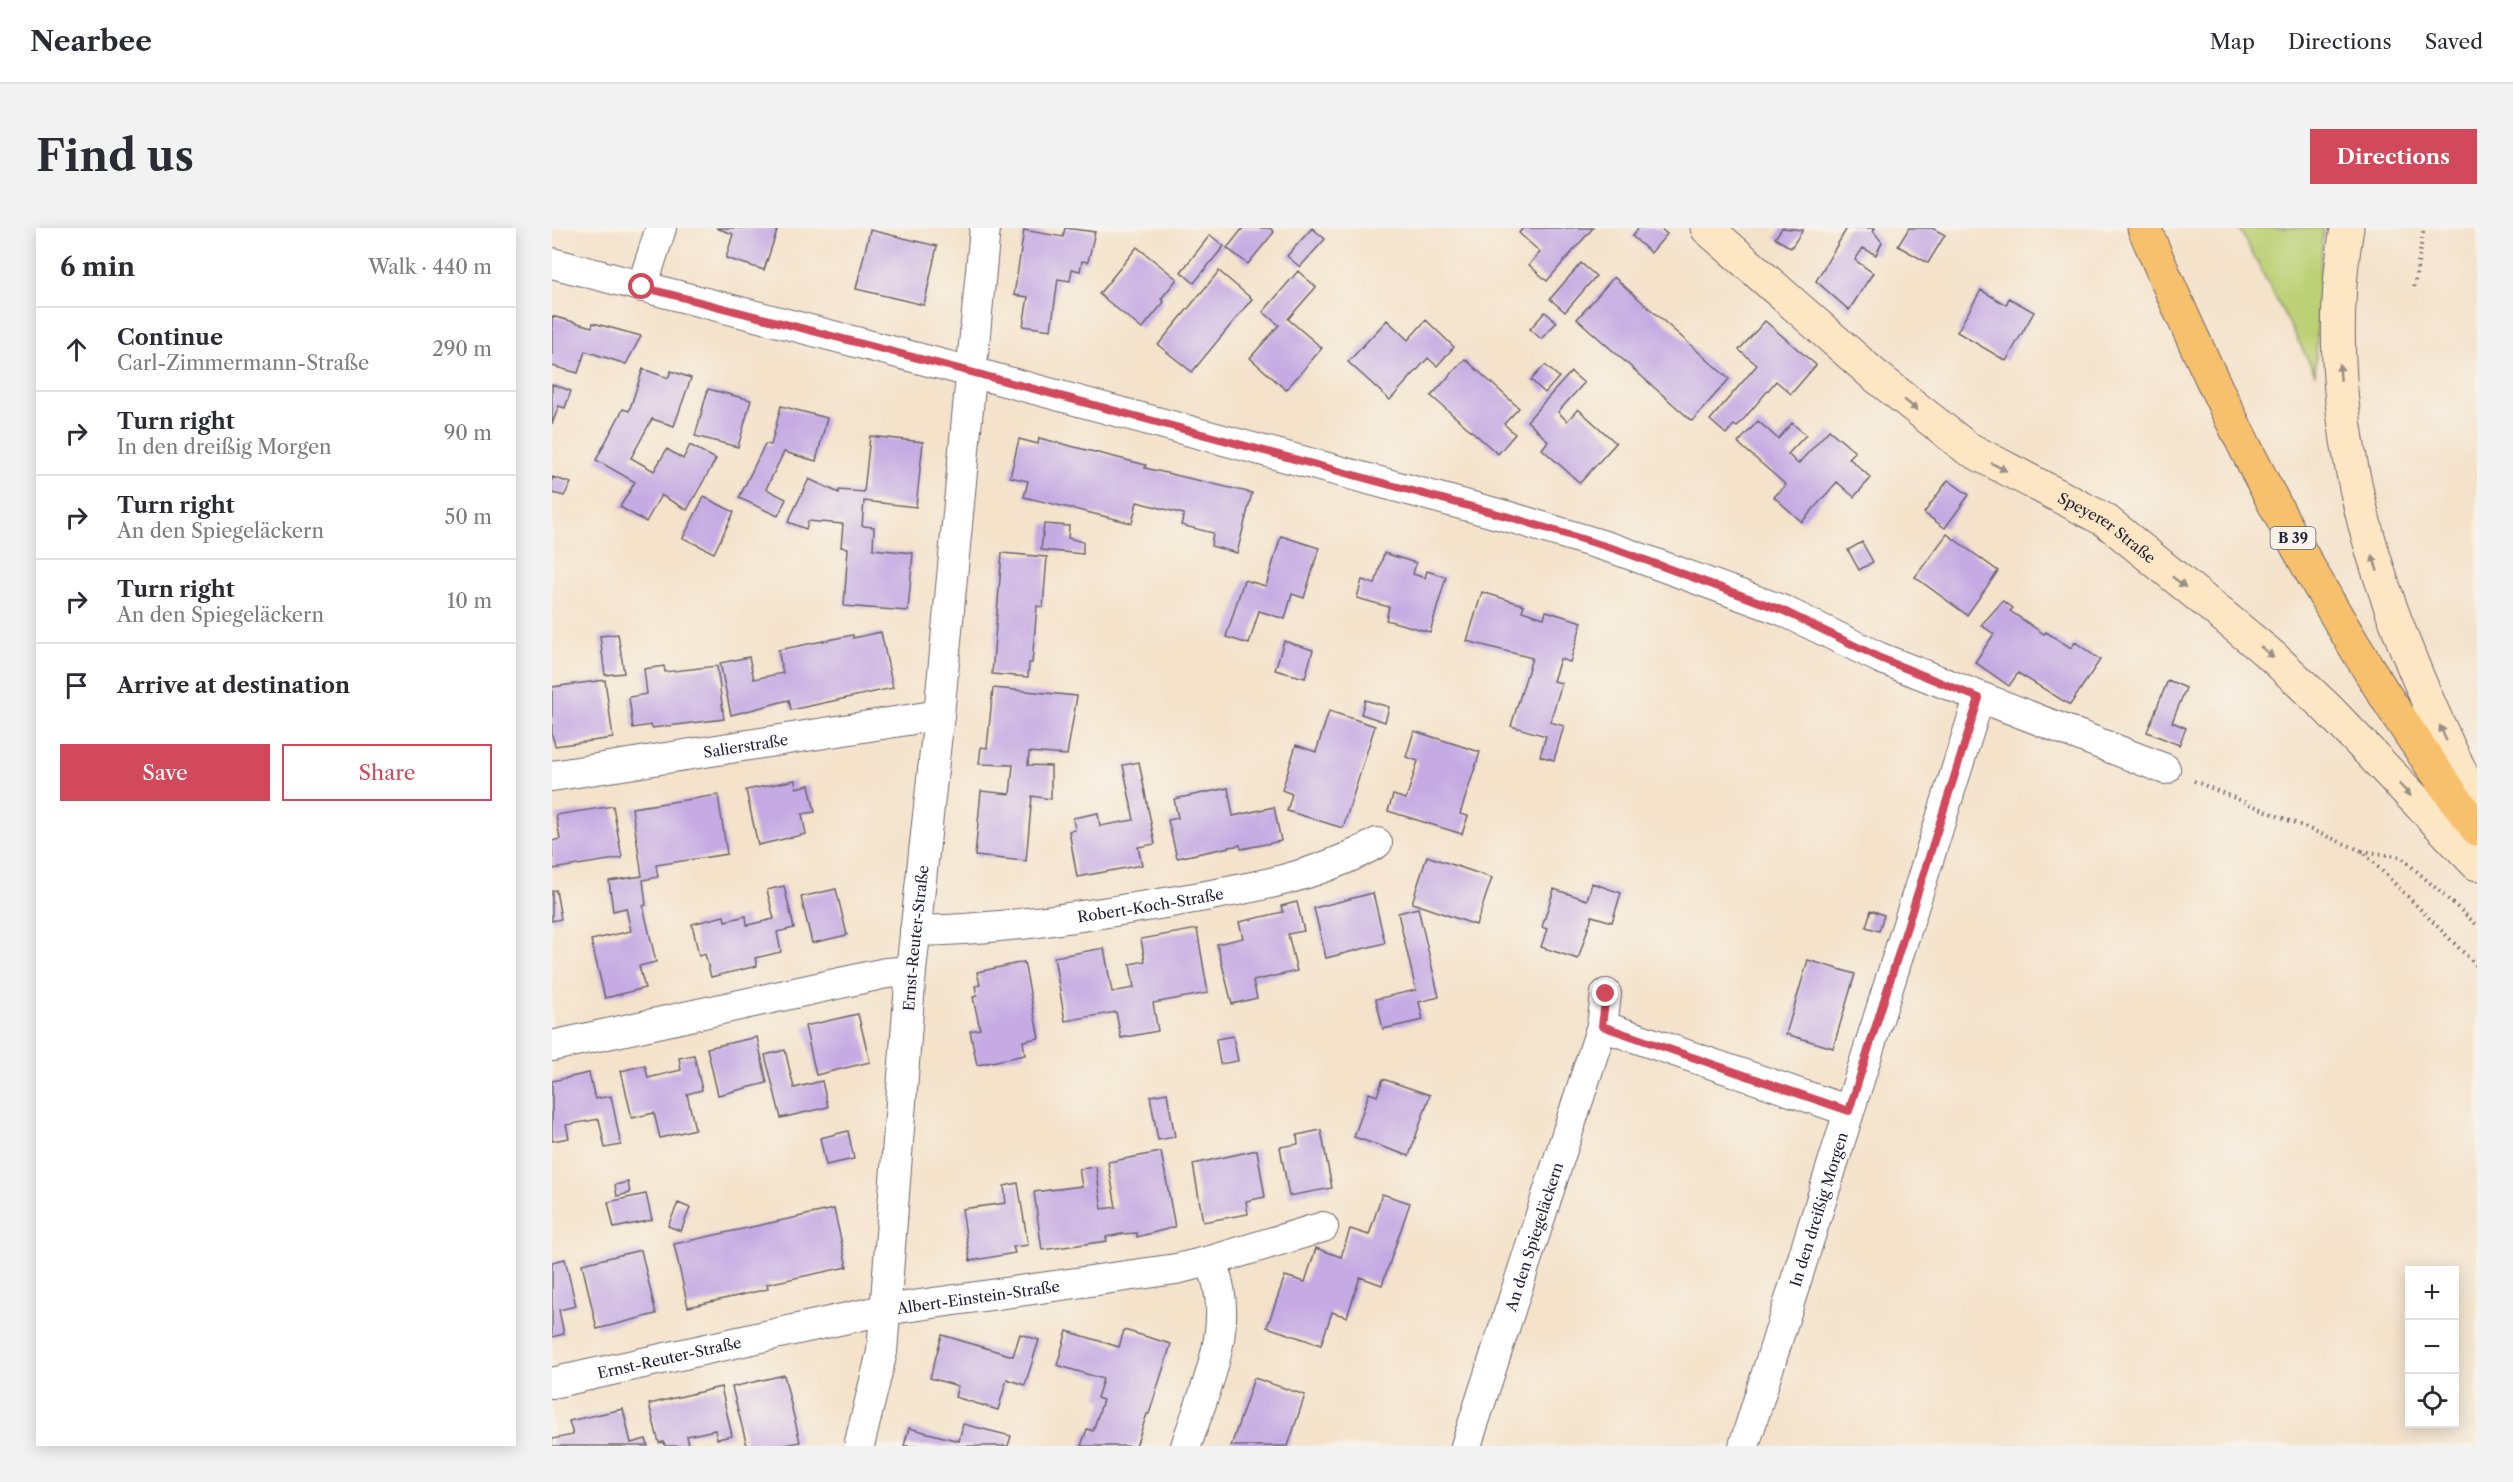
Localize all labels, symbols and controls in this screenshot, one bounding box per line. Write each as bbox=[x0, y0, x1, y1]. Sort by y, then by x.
text: Nearbee bbox=[30, 24, 152, 58]
text: Map bbox=[2210, 29, 2255, 54]
text: Directions bbox=[2288, 29, 2392, 54]
text: Saved bbox=[2425, 29, 2483, 54]
button: Directions bbox=[2310, 129, 2477, 184]
text: Find us bbox=[36, 130, 194, 182]
text: 6 min bbox=[60, 251, 135, 283]
text: Walk · 440 m bbox=[368, 255, 492, 279]
route start bbox=[628, 273, 654, 299]
text: Continue bbox=[117, 324, 223, 351]
icon: ahead bbox=[60, 333, 93, 366]
text: 290 m bbox=[432, 337, 492, 361]
text: Carl-Zimmermann-Straße bbox=[117, 351, 369, 375]
one-way arrow bbox=[2335, 362, 2344, 381]
one-way arrow bbox=[1903, 399, 1919, 412]
text: Turn right bbox=[117, 408, 235, 435]
icon: right bbox=[60, 417, 93, 450]
text: 90 m bbox=[444, 421, 492, 445]
text: In den dreißig Morgen bbox=[117, 435, 332, 459]
one-way arrow bbox=[1991, 462, 2008, 472]
street label: Speyerer Straße bbox=[2055, 488, 2160, 567]
text: Turn right bbox=[117, 492, 235, 519]
icon: right bbox=[60, 501, 93, 534]
text: 50 m bbox=[445, 505, 492, 529]
text: An den Spiegeläckern bbox=[117, 519, 324, 543]
road number: B 39 bbox=[2270, 527, 2316, 549]
one-way arrow bbox=[2370, 554, 2379, 572]
text: Turn right bbox=[117, 576, 235, 603]
one-way arrow bbox=[2172, 576, 2187, 588]
icon: right bbox=[60, 585, 93, 618]
text: 10 m bbox=[447, 589, 492, 613]
text: An den Spiegeläckern bbox=[117, 603, 324, 627]
one-way arrow bbox=[2259, 645, 2274, 658]
icon: arrive bbox=[60, 669, 93, 702]
text: Arrive at destination bbox=[117, 672, 350, 699]
one-way arrow bbox=[2438, 724, 2448, 742]
street label: Salierstraße bbox=[702, 729, 789, 762]
button: Save bbox=[60, 744, 270, 801]
button: Share bbox=[282, 744, 492, 801]
one-way arrow bbox=[2397, 783, 2411, 797]
street label: Ernst-Reuter-Straße bbox=[898, 864, 932, 1012]
street label: Robert-Koch-Straße bbox=[1076, 884, 1225, 926]
route end bbox=[1592, 980, 1618, 1006]
street label: In den dreißig Morgen bbox=[1785, 1129, 1852, 1289]
street label: An den Spiegeläckern bbox=[1500, 1159, 1567, 1314]
map controls bbox=[2405, 1266, 2459, 1428]
button: + bbox=[2405, 1266, 2459, 1320]
street label: Albert-Einstein-Straße bbox=[895, 1276, 1061, 1318]
button: − bbox=[2405, 1320, 2459, 1374]
street label: Ernst-Reuter-Straße bbox=[595, 1332, 743, 1382]
button: locate bbox=[2405, 1374, 2459, 1428]

